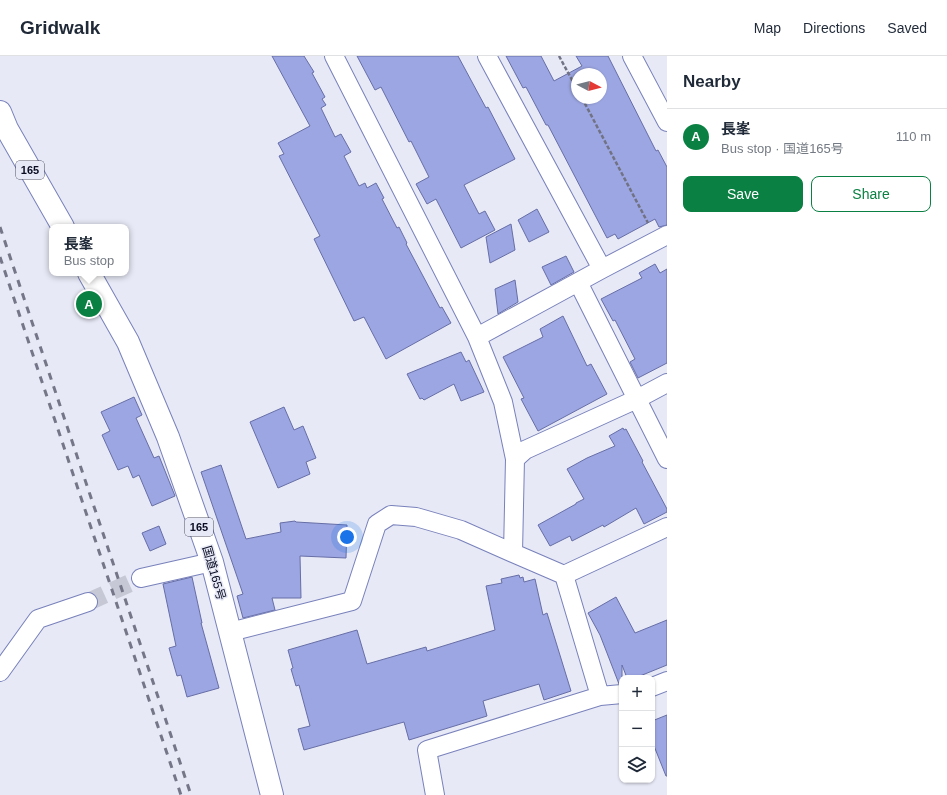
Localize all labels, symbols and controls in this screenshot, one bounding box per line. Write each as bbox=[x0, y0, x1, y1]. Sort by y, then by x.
text: Gridwalk bbox=[20, 17, 100, 38]
text: Map bbox=[754, 20, 781, 36]
text: Directions bbox=[803, 20, 865, 36]
text: Saved bbox=[887, 20, 927, 36]
north arrow bbox=[571, 68, 607, 104]
text: Nearby bbox=[683, 72, 741, 91]
text: 長峯 bbox=[721, 120, 751, 137]
text: A bbox=[691, 129, 701, 144]
text: 110 m bbox=[896, 129, 931, 144]
text: Bus stop · 国道165号 bbox=[721, 141, 844, 156]
road number: 165 bbox=[16, 161, 44, 179]
button: Save bbox=[683, 176, 803, 212]
button: Share bbox=[811, 176, 931, 212]
popup bbox=[49, 224, 129, 276]
text: 長峯 bbox=[64, 235, 94, 252]
text: Bus stop bbox=[64, 253, 114, 268]
pin: A bbox=[76, 289, 102, 319]
road number: 165 bbox=[185, 518, 213, 536]
your location bbox=[337, 527, 357, 547]
street label: 国道165号 bbox=[200, 544, 228, 602]
map controls bbox=[619, 675, 655, 783]
button: + bbox=[619, 675, 655, 711]
button: − bbox=[619, 711, 655, 747]
button: layers bbox=[619, 747, 655, 783]

